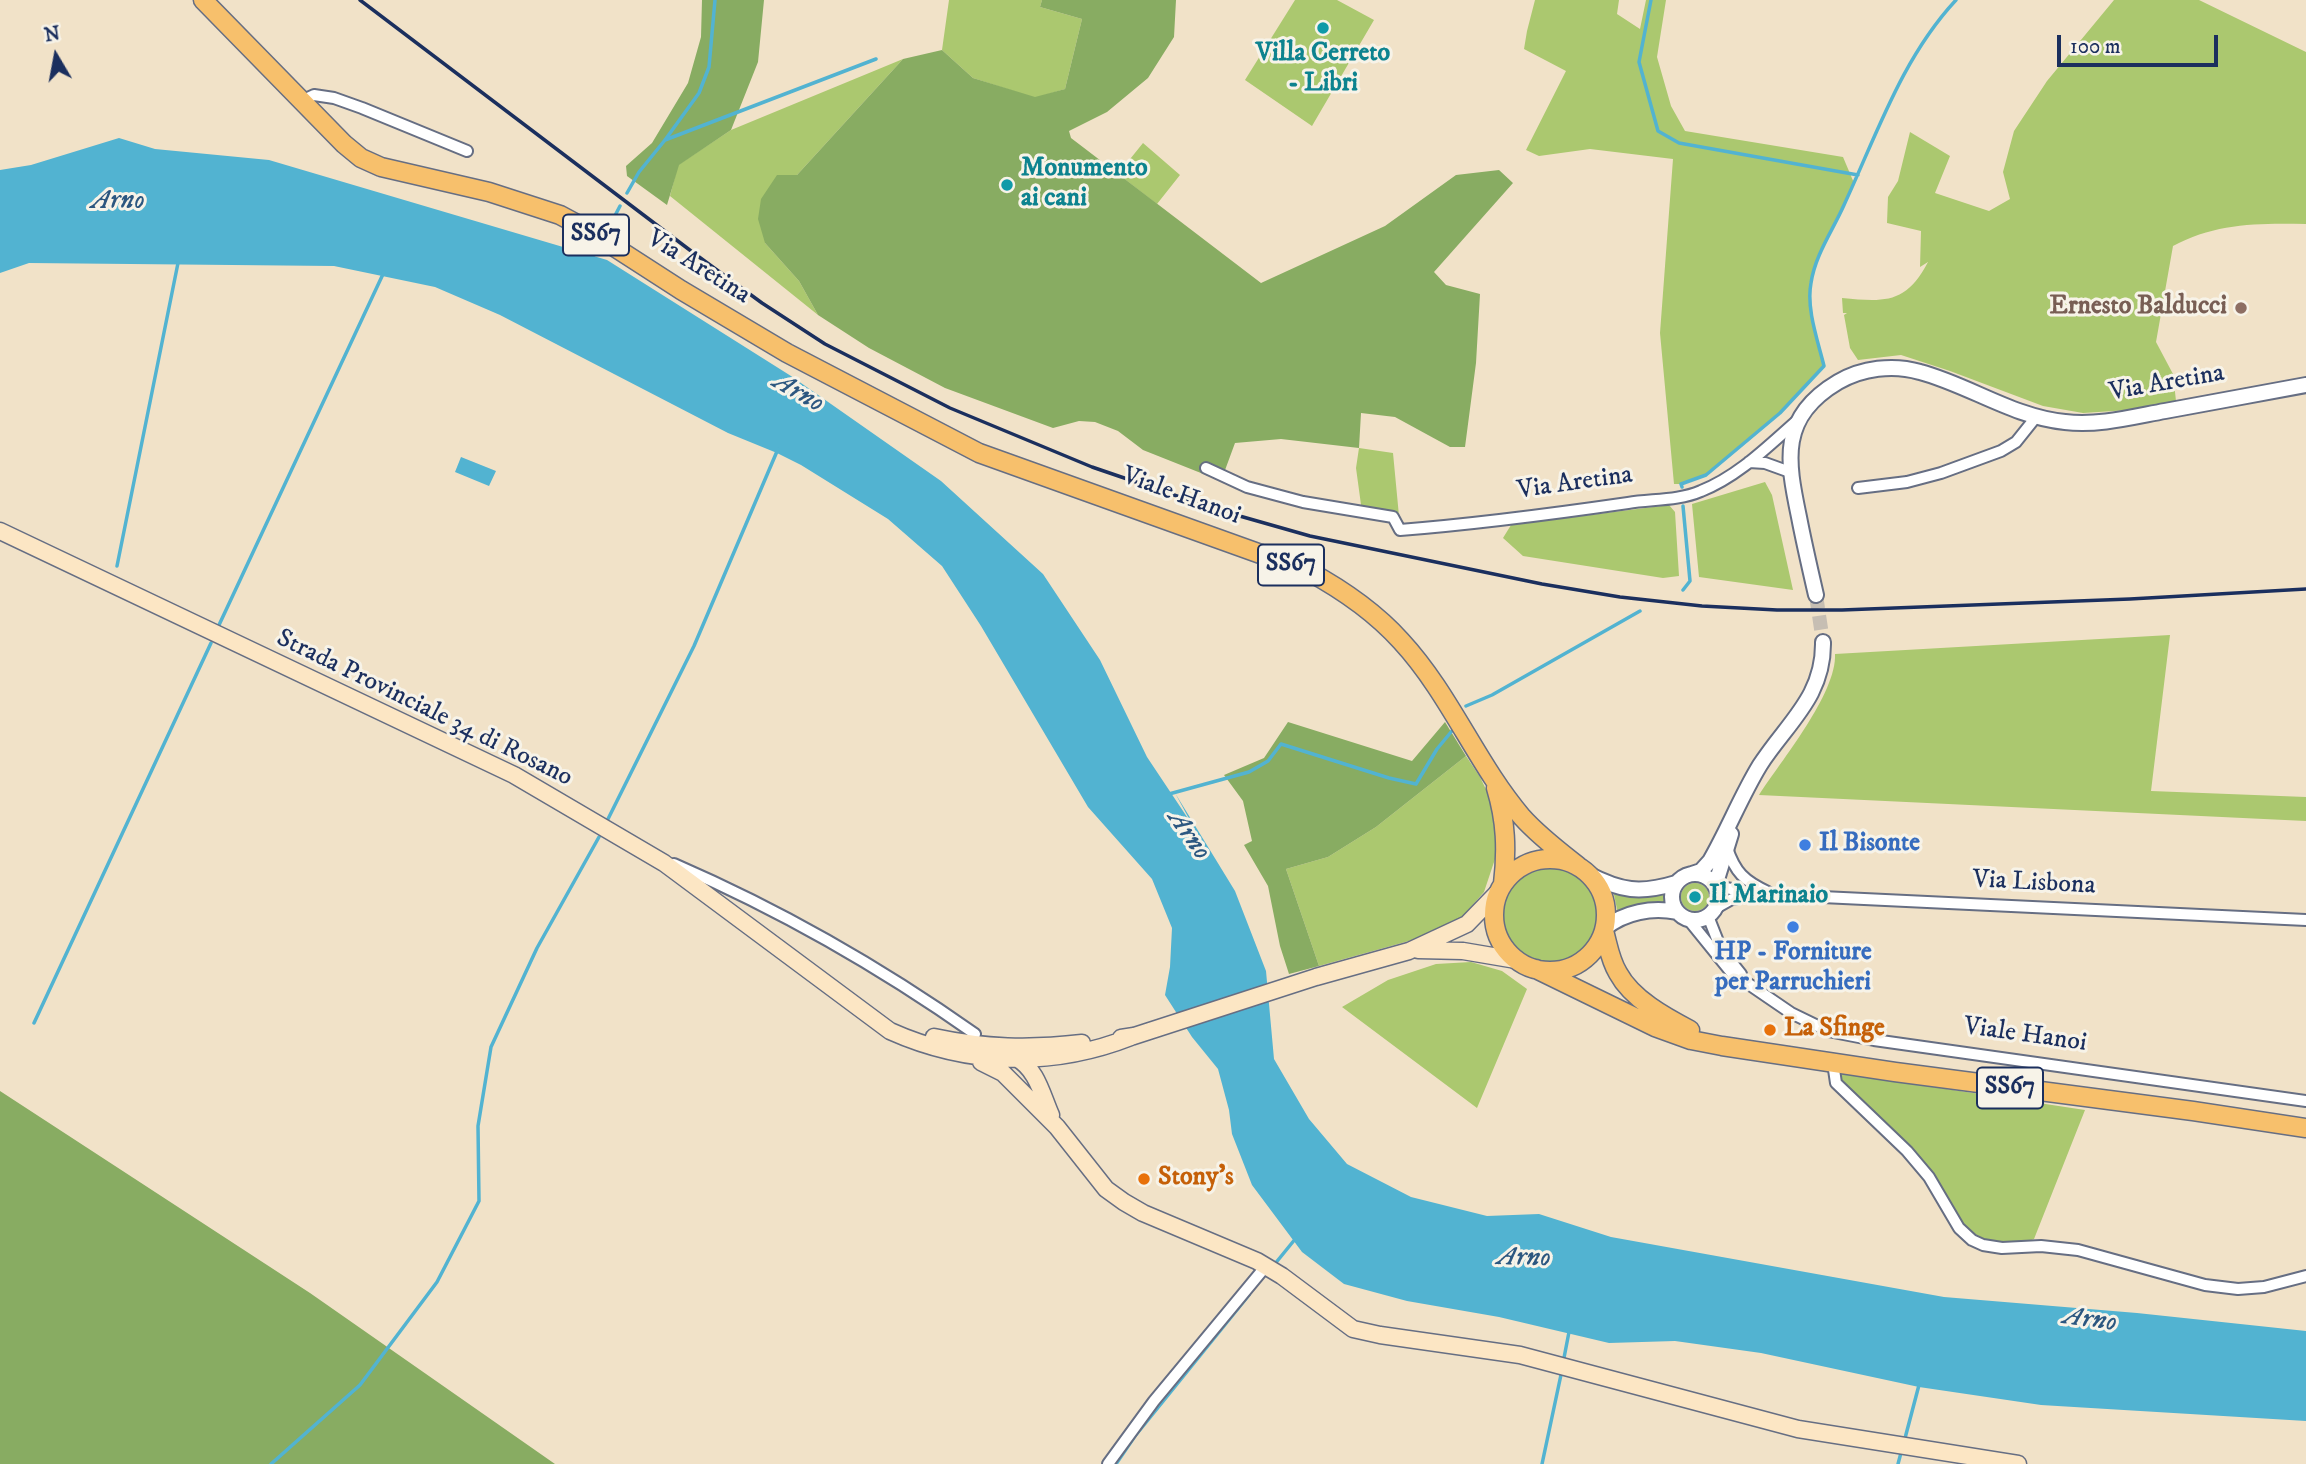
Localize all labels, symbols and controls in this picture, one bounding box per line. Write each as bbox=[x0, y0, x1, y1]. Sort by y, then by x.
marker: Villa Cerreto - Libri bbox=[1315, 20, 1331, 36]
north arrow bbox=[21, 21, 91, 91]
scale bar bbox=[2061, 21, 2222, 65]
text: N bbox=[43, 22, 62, 48]
text: 100 m bbox=[2070, 34, 2121, 60]
place label: Villa Cerreto - Libri bbox=[1256, 39, 1390, 100]
place label: Monumento ai cani bbox=[1021, 154, 1148, 216]
marker: Monumento ai cani bbox=[999, 177, 1015, 193]
water label: Arno bbox=[91, 185, 145, 219]
road number: SS67 bbox=[563, 214, 629, 256]
street label: Via Aretina bbox=[640, 224, 756, 312]
place label: Ernesto Balducci bbox=[2049, 292, 2227, 324]
marker: Ernesto Balducci bbox=[2233, 300, 2249, 316]
street label: Via Aretina bbox=[2107, 359, 2227, 409]
water label: Arno bbox=[767, 366, 829, 422]
street label: Via Aretina bbox=[1515, 460, 1635, 508]
street label: Viale Hanoi bbox=[1118, 461, 1244, 533]
road number: SS67 bbox=[1258, 544, 1324, 586]
street label: Strada Provinciale 34 di Rosano bbox=[271, 624, 577, 794]
water label: Arno bbox=[1159, 805, 1217, 867]
place label: Il Bisonte bbox=[1819, 829, 1920, 861]
marker: Il Bisonte bbox=[1797, 837, 1813, 853]
street label: Via Lisbona bbox=[1972, 865, 2096, 903]
place label: Il Marinaio bbox=[1709, 881, 1828, 913]
marker: Il Marinaio bbox=[1687, 889, 1703, 905]
marker: HP - Forniture per Parruchieri bbox=[1785, 919, 1801, 935]
place label: HP - Forniture per Parruchieri bbox=[1714, 938, 1872, 1000]
street label: Viale Hanoi bbox=[1962, 1012, 2088, 1060]
place label: La Sfinge bbox=[1784, 1014, 1885, 1046]
marker: La Sfinge bbox=[1762, 1022, 1778, 1038]
road number: SS67 bbox=[1977, 1068, 2043, 1108]
place label: Stony's bbox=[1158, 1163, 1234, 1195]
marker: Stony's bbox=[1136, 1171, 1152, 1187]
water label: Arno bbox=[1497, 1241, 1551, 1277]
water label: Arno bbox=[2061, 1301, 2119, 1341]

